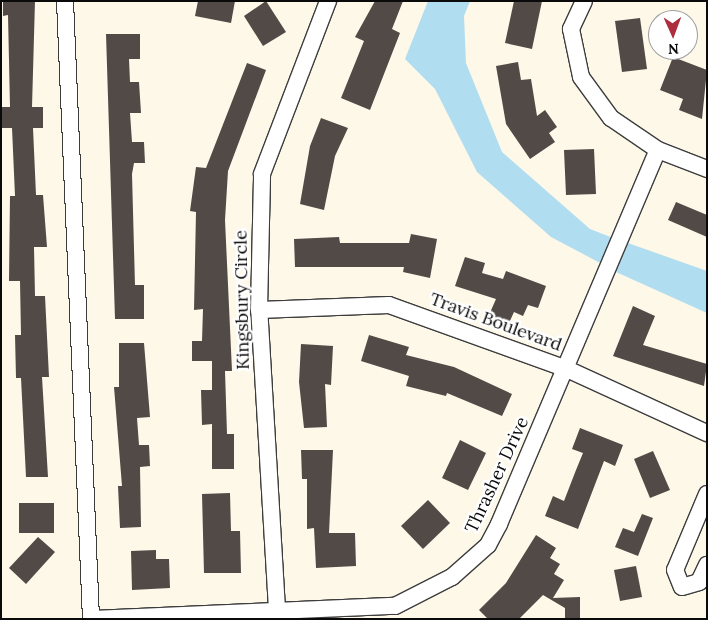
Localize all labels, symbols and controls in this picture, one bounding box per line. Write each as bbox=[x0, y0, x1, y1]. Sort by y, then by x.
north arrow bbox=[648, 10, 698, 60]
text: N bbox=[668, 40, 679, 58]
street label: Kingsbury Circle bbox=[230, 230, 254, 370]
street label: Travis Boulevard bbox=[427, 288, 565, 356]
street label: Thrasher Drive bbox=[461, 413, 533, 537]

